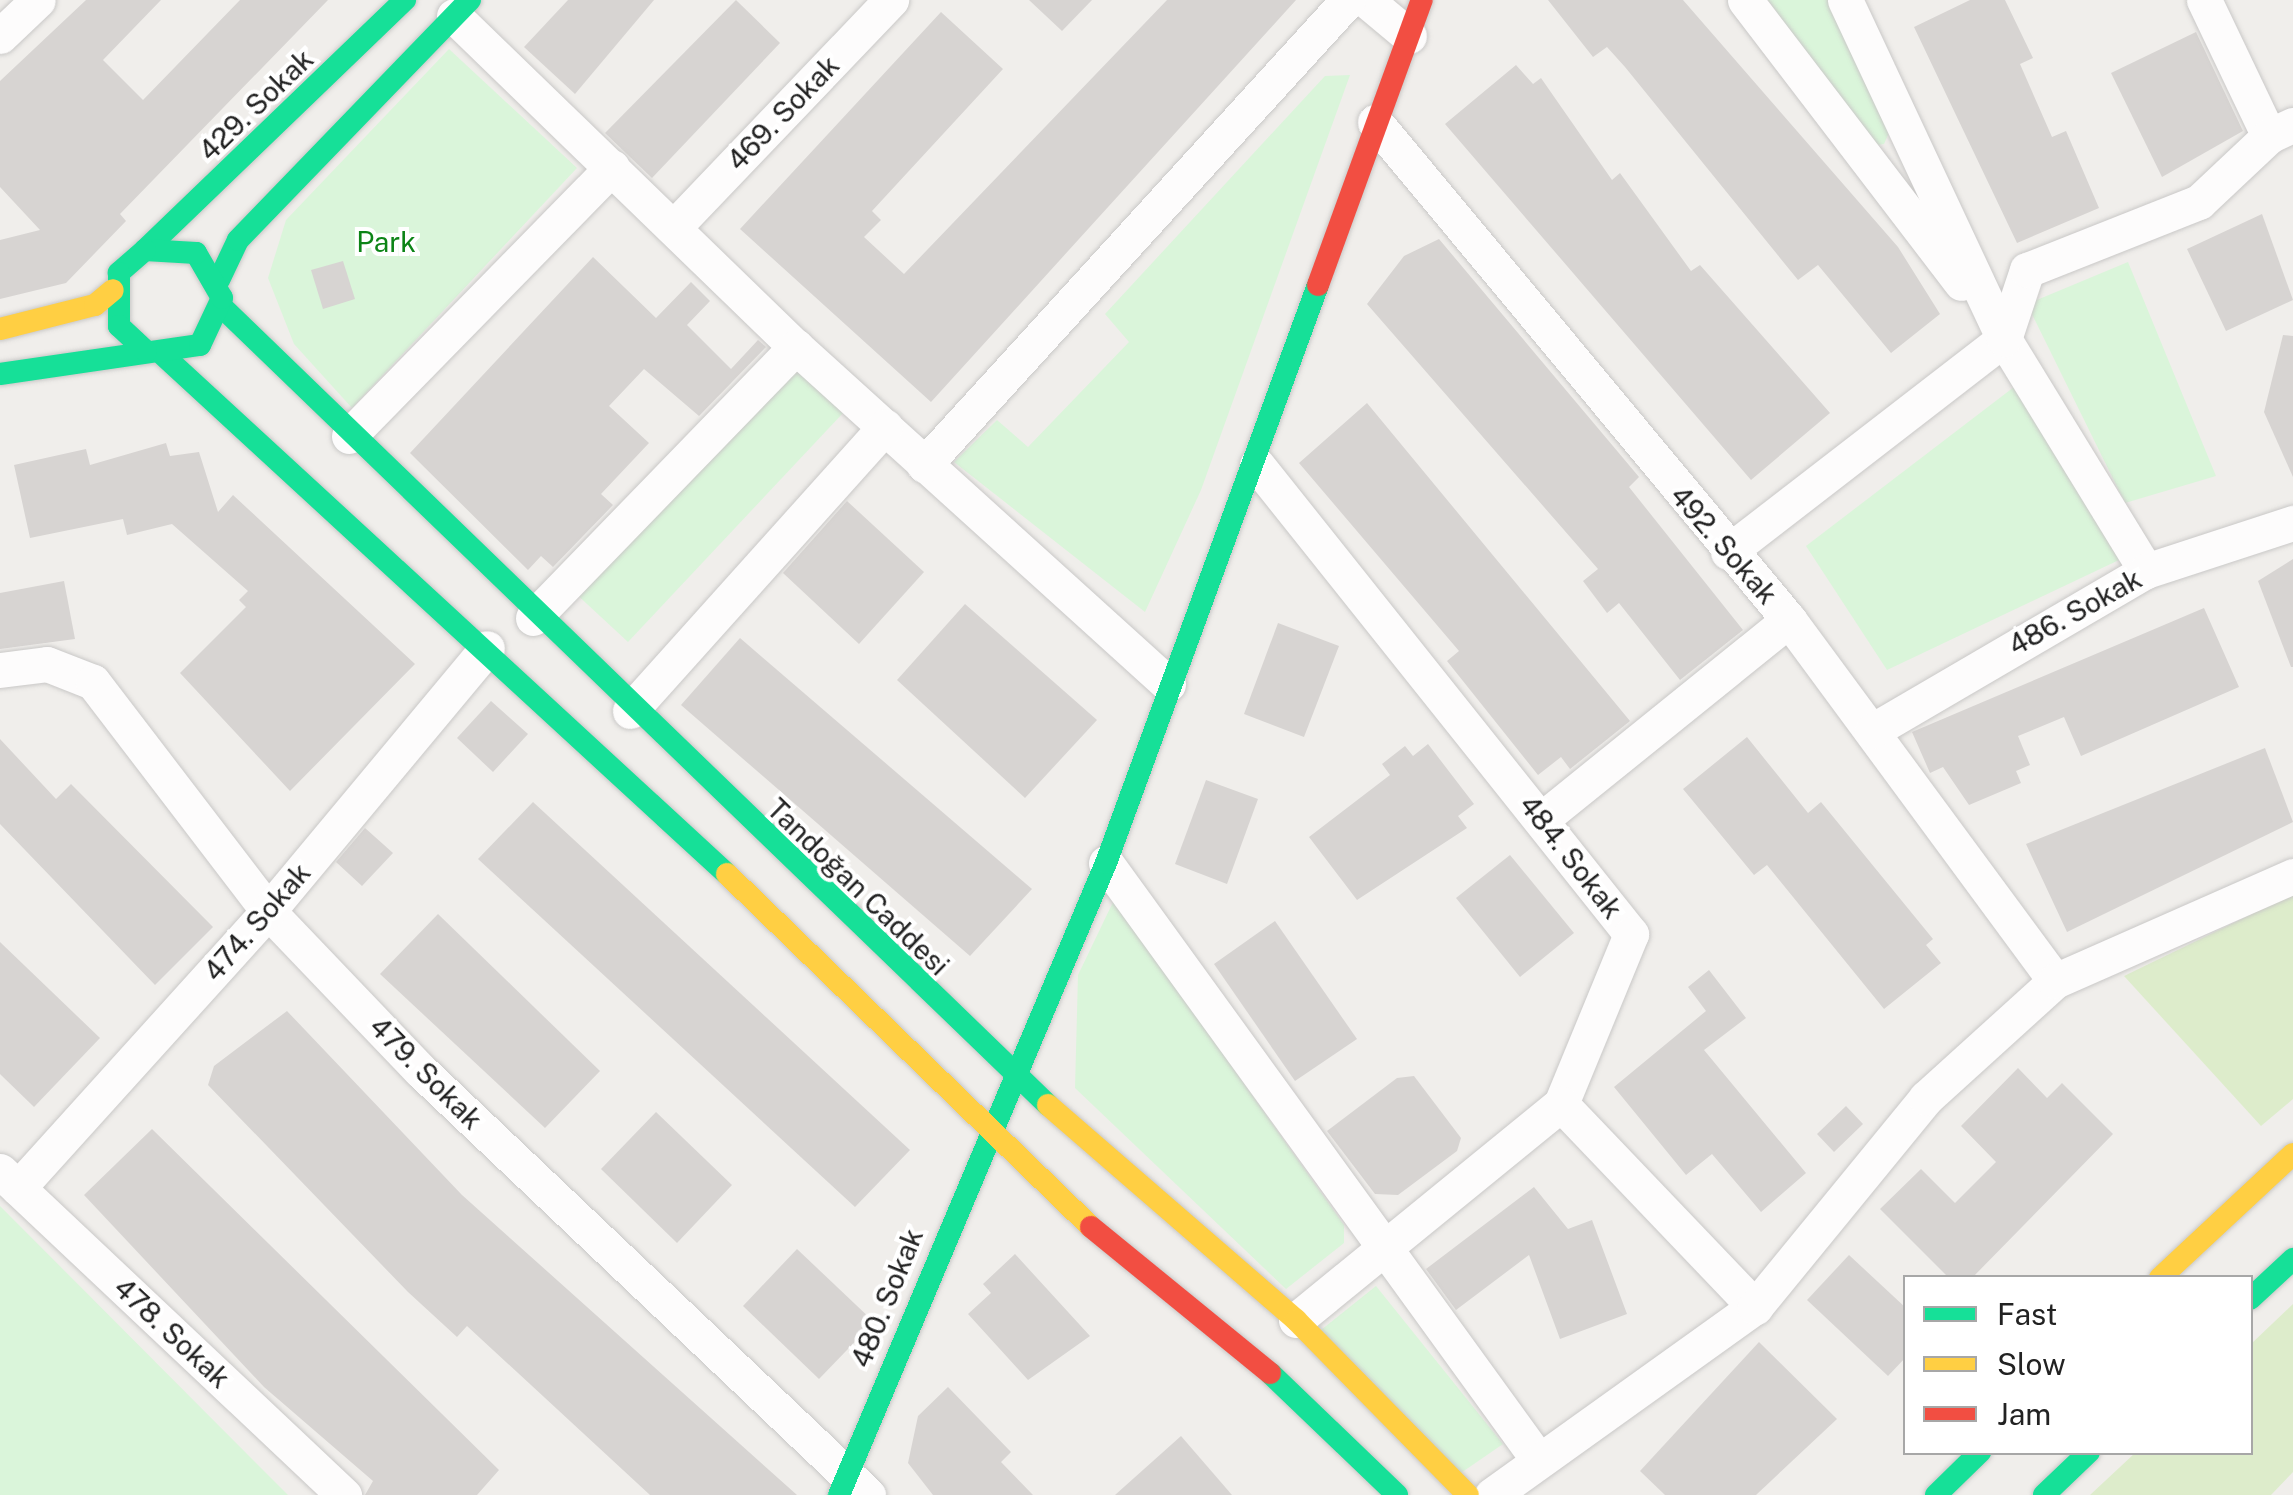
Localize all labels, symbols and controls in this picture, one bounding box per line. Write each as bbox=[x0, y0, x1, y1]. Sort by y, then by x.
street label: 429. Sokak bbox=[192, 42, 320, 168]
street label: 469. Sokak bbox=[720, 49, 846, 177]
park label: Park bbox=[356, 225, 416, 259]
street label: 492. Sokak bbox=[1663, 479, 1785, 611]
street label: 486. Sokak bbox=[2002, 562, 2148, 662]
street label: 484. Sokak bbox=[1512, 789, 1630, 925]
street label: Tandoğan Caddesi bbox=[760, 792, 956, 982]
street label: 474. Sokak bbox=[197, 856, 317, 988]
street label: 479. Sokak bbox=[363, 1010, 489, 1136]
street label: 480. Sokak bbox=[844, 1224, 930, 1372]
street label: 478. Sokak bbox=[107, 1271, 237, 1395]
legend bbox=[1903, 1275, 2253, 1455]
text: Fast bbox=[1997, 1296, 2057, 1332]
text: Slow bbox=[1997, 1346, 2066, 1382]
text: Jam bbox=[1997, 1396, 2051, 1432]

